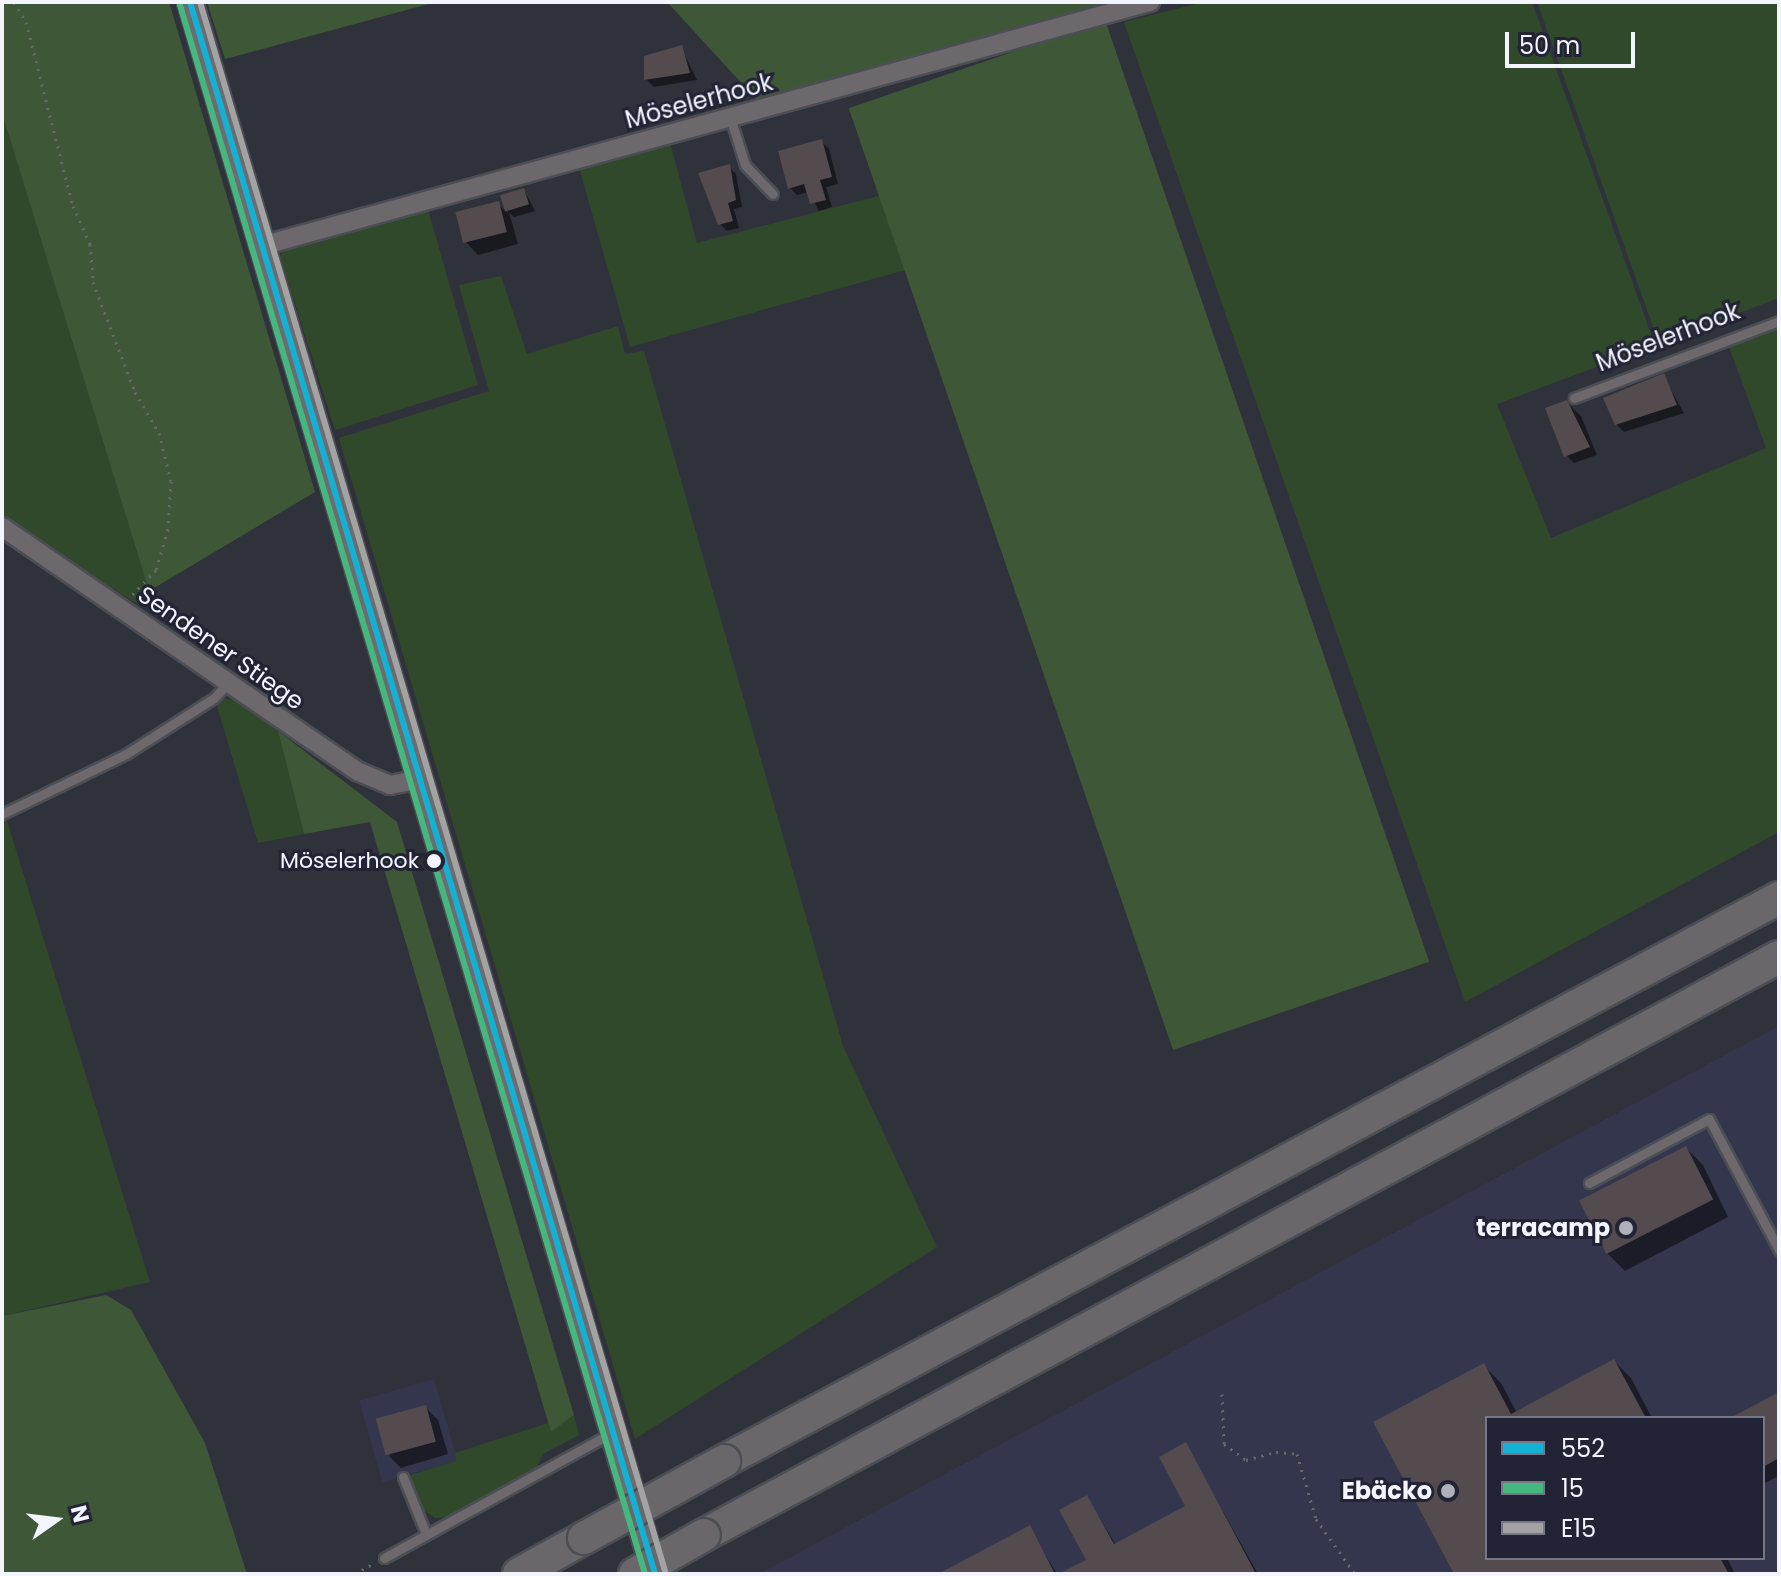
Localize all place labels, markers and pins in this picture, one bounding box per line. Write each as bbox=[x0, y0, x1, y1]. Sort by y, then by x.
place label: Möselerhook bbox=[280, 848, 419, 874]
marker: Möselerhook bbox=[426, 853, 442, 869]
place label: terracamp bbox=[1476, 1214, 1610, 1242]
marker: terracamp bbox=[1617, 1219, 1635, 1237]
place label: Ebäcko bbox=[1342, 1477, 1432, 1505]
marker: Ebäcko bbox=[1439, 1482, 1457, 1500]

